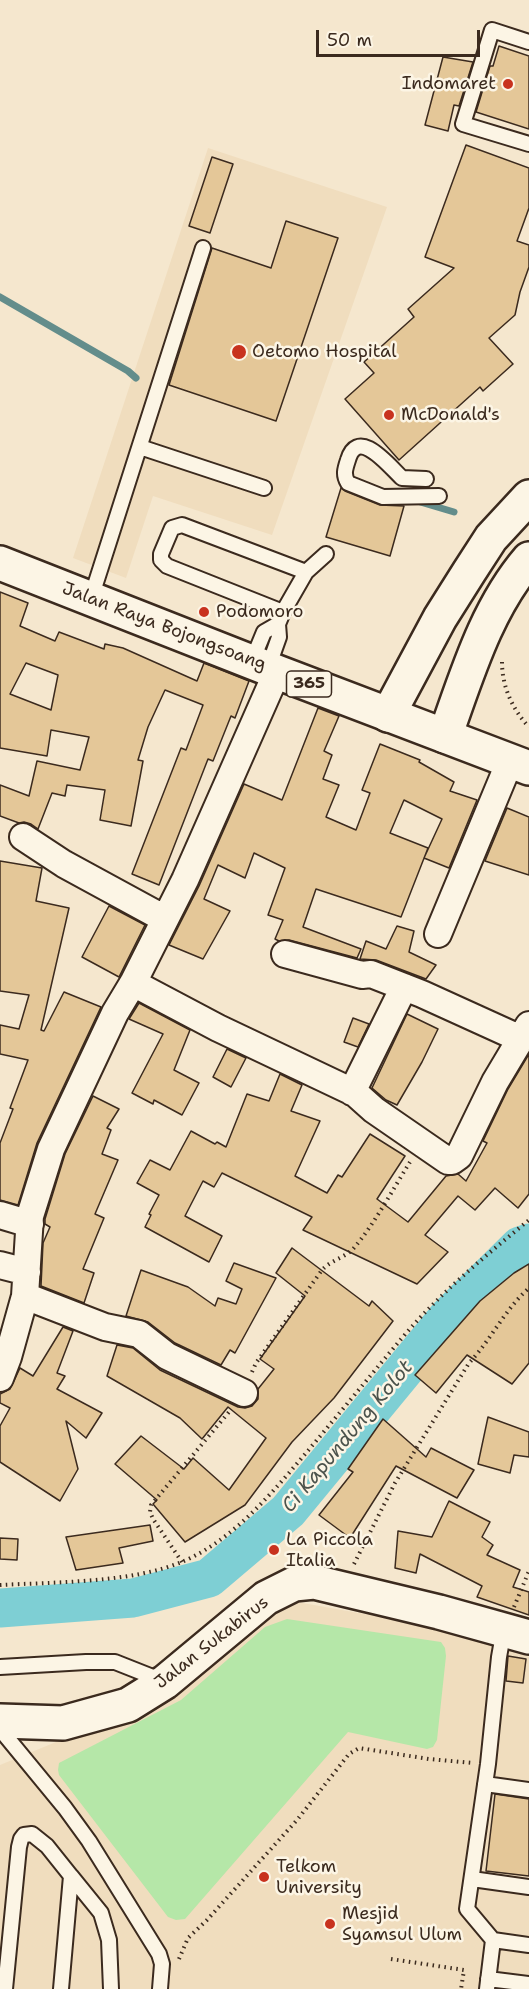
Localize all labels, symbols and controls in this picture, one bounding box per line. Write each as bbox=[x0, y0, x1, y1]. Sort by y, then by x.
scale bar bbox=[319, 18, 482, 56]
text: 50 m bbox=[327, 28, 372, 52]
place label: Indomaret bbox=[402, 73, 496, 95]
marker: Indomaret bbox=[501, 77, 515, 91]
place label: Oetomo Hospital bbox=[252, 341, 397, 363]
marker: Oetomo Hospital bbox=[230, 343, 248, 361]
place label: McDonald's bbox=[401, 404, 500, 426]
marker: McDonald's bbox=[382, 408, 396, 422]
street label: Jalan Raya Bojongsoang bbox=[59, 578, 269, 676]
place label: Podomoro bbox=[216, 601, 303, 623]
marker: Podomoro bbox=[197, 605, 211, 619]
road number: 365 bbox=[286, 671, 332, 697]
water label: Ci Kapundung Kolot bbox=[277, 1356, 419, 1518]
place label: La Piccola Italia bbox=[286, 1529, 373, 1572]
marker: La Piccola Italia bbox=[267, 1543, 281, 1557]
street label: Jalan Sukabirus bbox=[151, 1592, 273, 1694]
place label: Telkom University bbox=[276, 1856, 362, 1898]
marker: Telkom University bbox=[257, 1870, 271, 1884]
place label: Mesjid Syamsul Ulum bbox=[342, 1903, 462, 1946]
marker: Mesjid Syamsul Ulum bbox=[323, 1917, 337, 1931]

